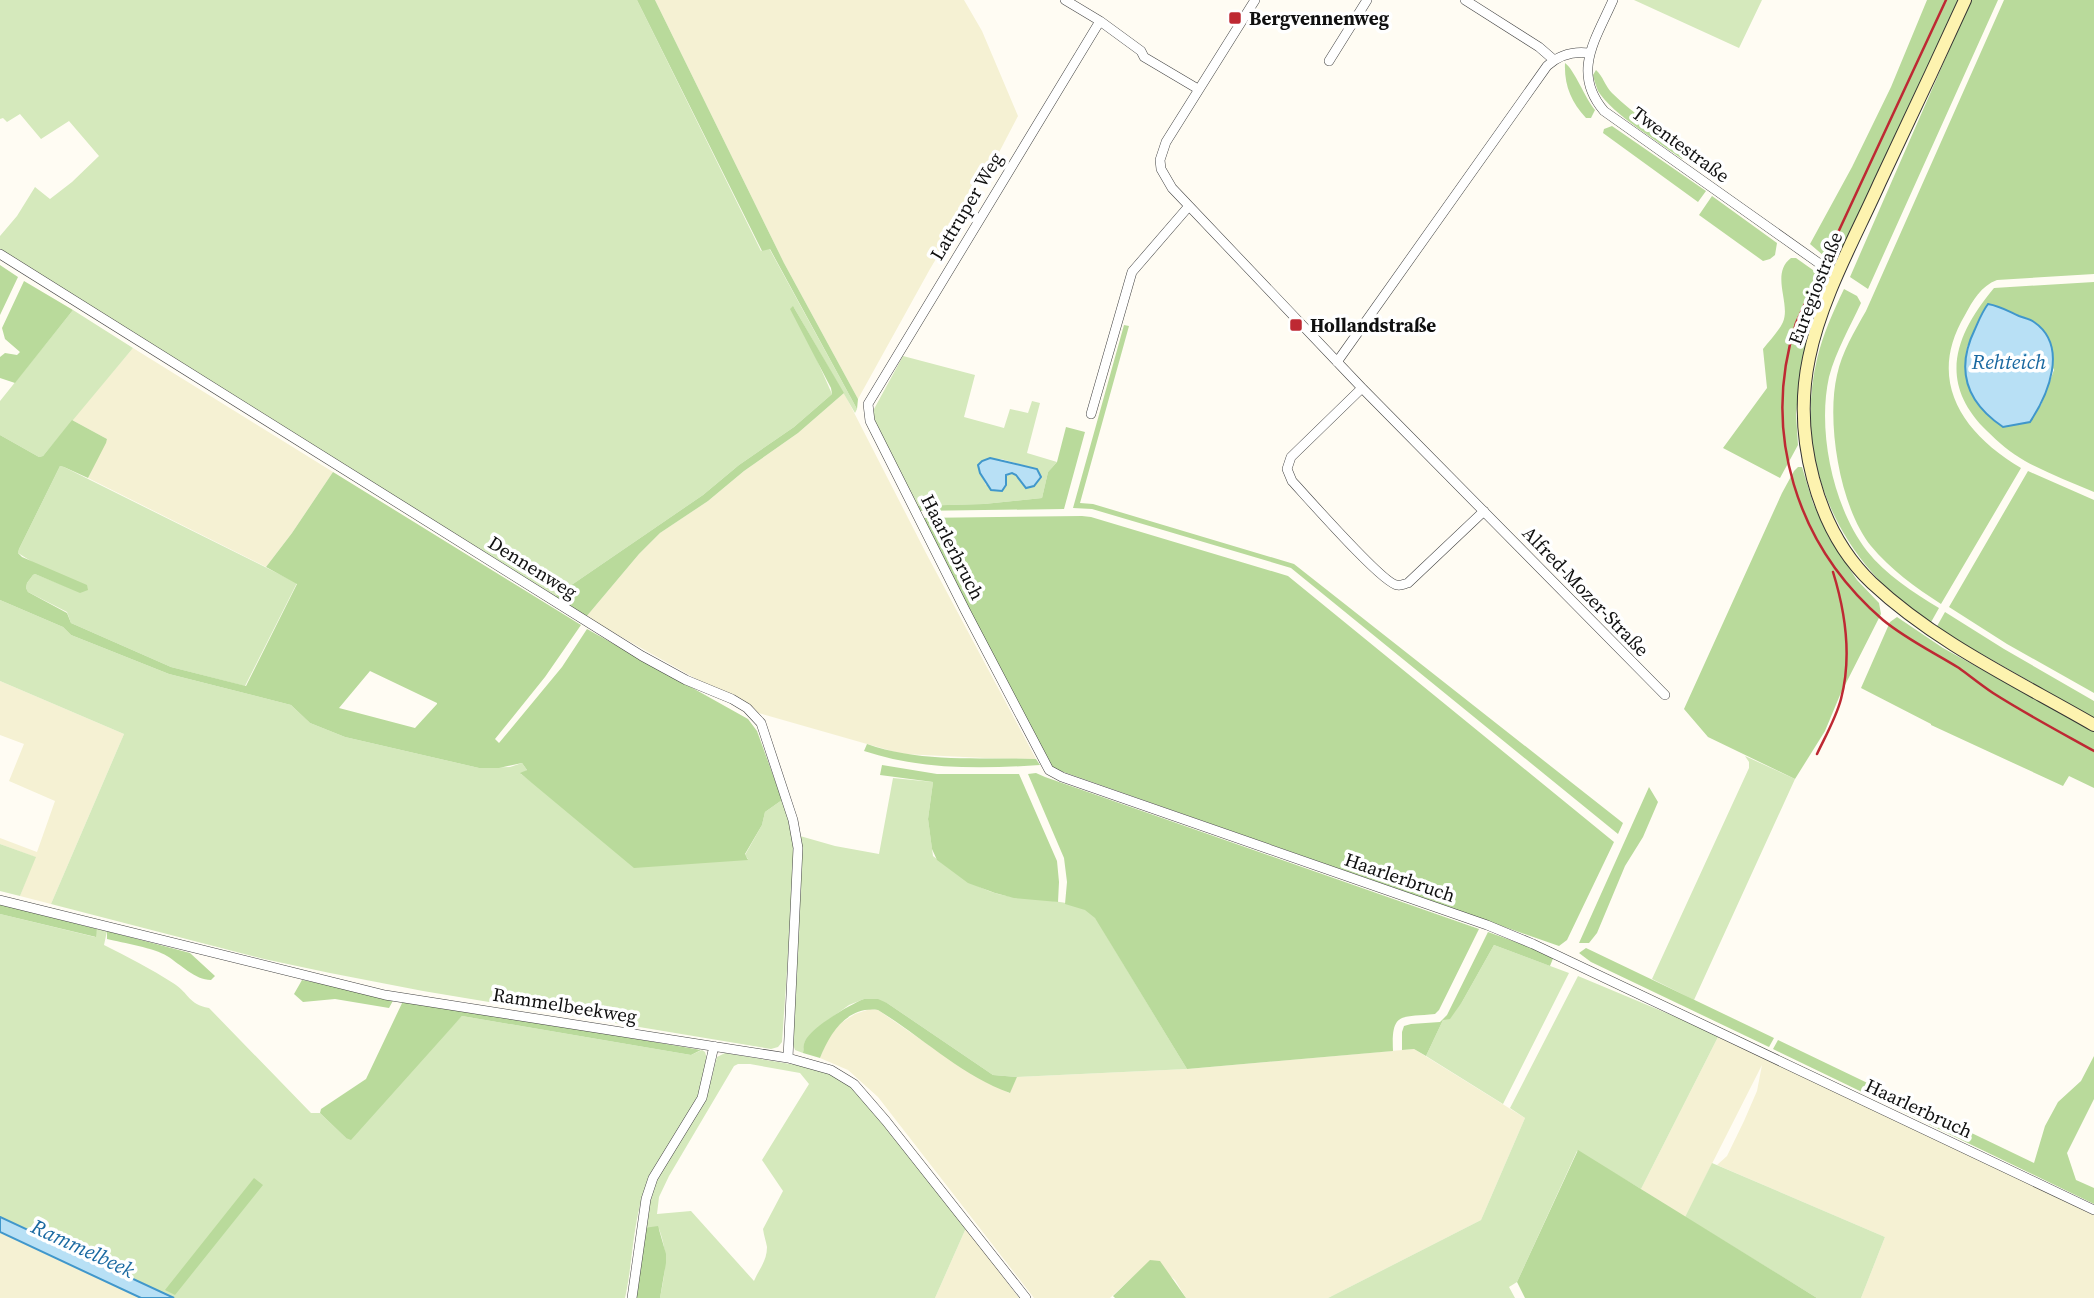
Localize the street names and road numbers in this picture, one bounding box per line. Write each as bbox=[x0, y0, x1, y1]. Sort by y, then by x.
street label: Twentestraße bbox=[1627, 100, 1735, 188]
street label: Lattruper Weg bbox=[924, 147, 1009, 265]
street label: Euregiostraße bbox=[1782, 228, 1848, 348]
street label: Haarlerbruch bbox=[915, 490, 991, 604]
street label: Alfred-Mozer-Straße bbox=[1517, 520, 1655, 662]
street label: Dennenweg bbox=[483, 529, 583, 605]
street label: Haarlerbruch bbox=[1341, 846, 1459, 908]
street label: Rammelbeekweg bbox=[491, 981, 639, 1029]
street label: Haarlerbruch bbox=[1861, 1072, 1977, 1144]

